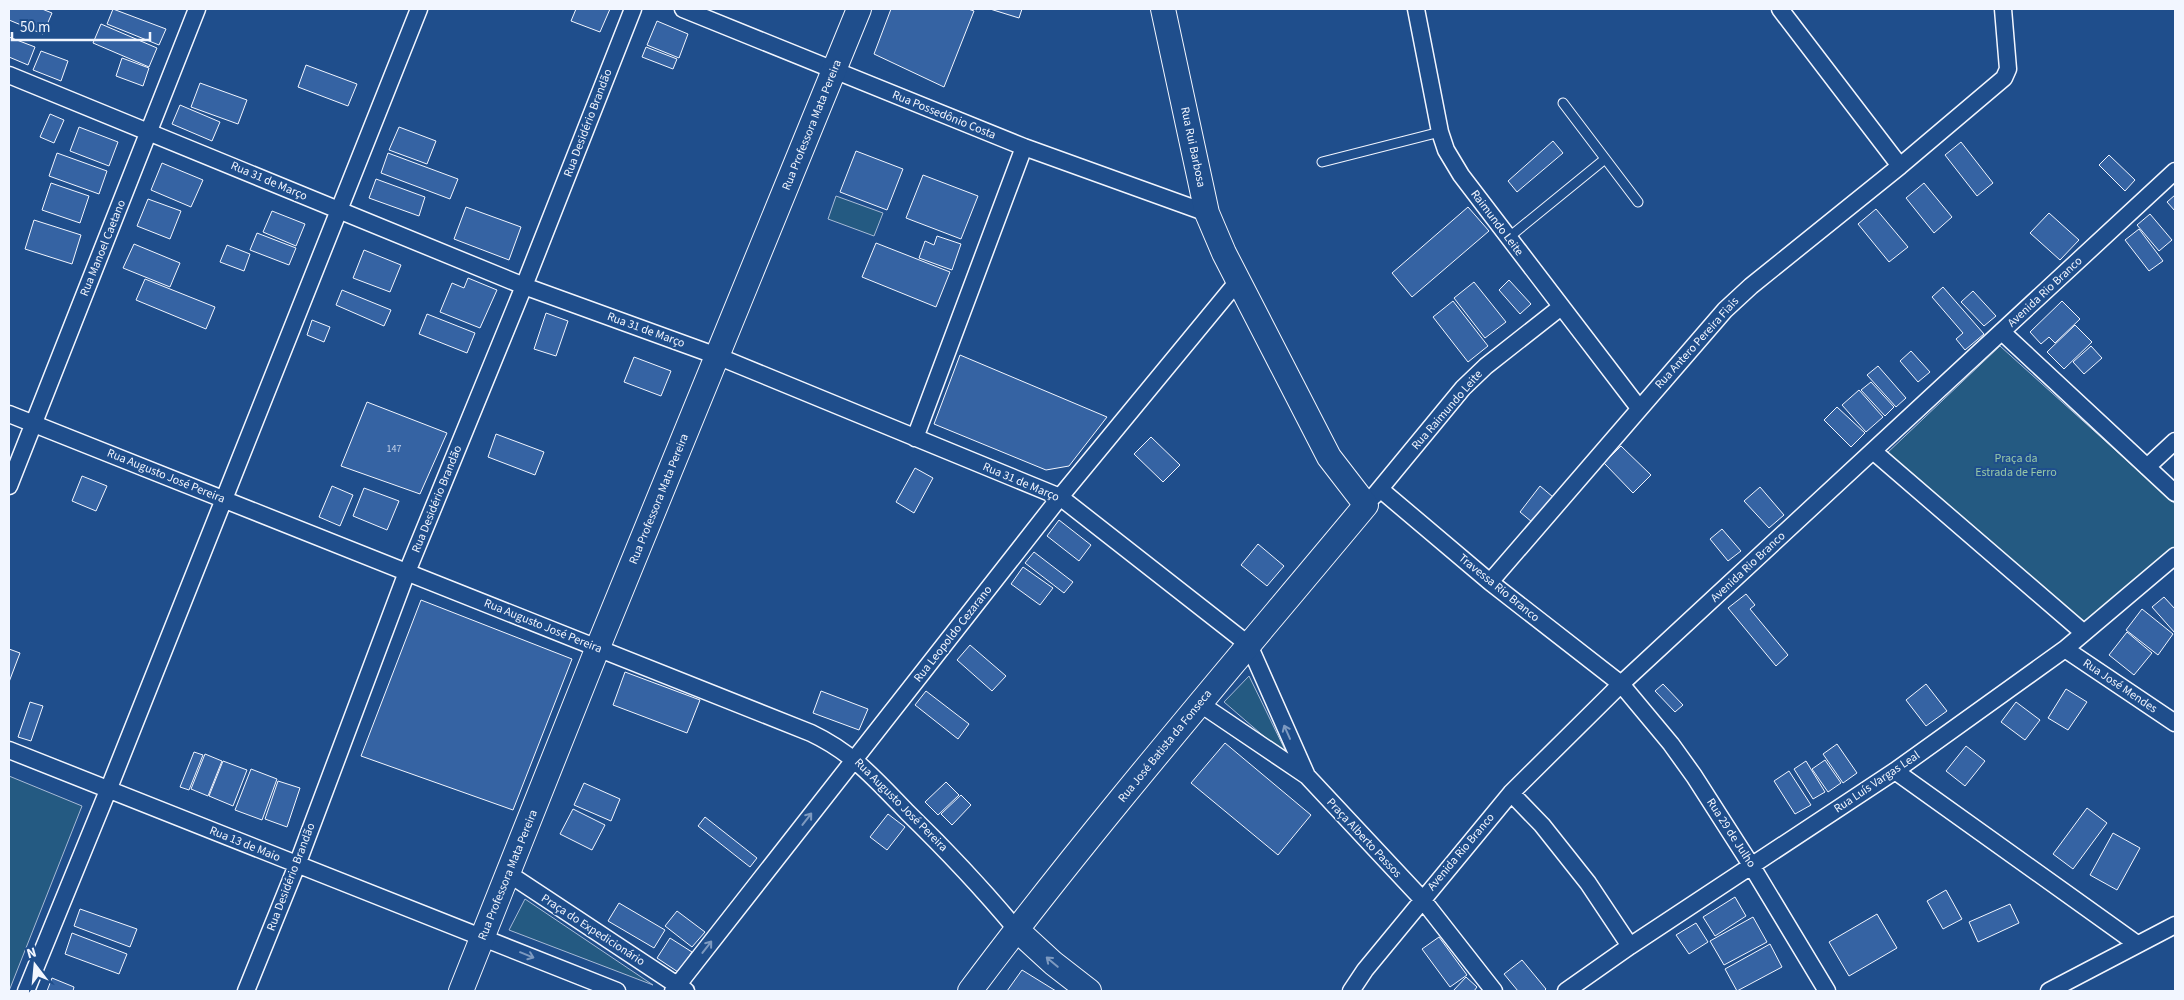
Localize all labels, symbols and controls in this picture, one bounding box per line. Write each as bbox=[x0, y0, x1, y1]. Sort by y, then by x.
scale bar bbox=[12, 10, 150, 42]
text: 50 m bbox=[20, 17, 50, 38]
street label: Rua Professora Mata Pereira bbox=[778, 57, 846, 193]
street label: Rua Desidério Brandão bbox=[560, 66, 616, 180]
street label: Rua Possedônio Costa bbox=[890, 86, 998, 144]
street label: Rua Rui Barbosa bbox=[1176, 105, 1210, 189]
street label: Rua 31 de Março bbox=[228, 157, 310, 205]
street label: Raimundo Leite bbox=[1466, 186, 1528, 260]
street label: Rua Manoel Caetano bbox=[76, 197, 130, 299]
street label: Avenida Rio Branco bbox=[2004, 253, 2086, 331]
street label: Rua Antero Pereira Fiais bbox=[1651, 293, 1743, 393]
street label: Rua 31 de Março bbox=[605, 308, 687, 352]
street label: Rua Raimundo Leite bbox=[1408, 366, 1486, 454]
street label: Rua Professora Mata Pereira bbox=[625, 431, 693, 567]
house number: 147 bbox=[387, 442, 401, 456]
street label: Rua Desidério Brandão bbox=[408, 443, 466, 555]
street label: Rua Augusto José Pereira bbox=[104, 445, 228, 507]
park label: Praça da Estrada de Ferro bbox=[1975, 450, 2057, 481]
street label: Rua 31 de Março bbox=[980, 458, 1062, 506]
street label: Avenida Rio Branco bbox=[1707, 528, 1789, 606]
street label: Travessa Rio Branco bbox=[1455, 550, 1543, 626]
street label: Rua Leopoldo Cezarano bbox=[910, 582, 996, 686]
street label: Rua Augusto José Pereira bbox=[481, 595, 605, 657]
street label: Rua José Mendes bbox=[2079, 655, 2161, 717]
street label: Rua José Batista da Fonseca bbox=[1114, 686, 1216, 806]
one-way arrow bbox=[1282, 725, 1292, 740]
street label: Rua Luís Vargas Leal bbox=[1831, 747, 1923, 817]
street label: Rua Augusto José Pereira bbox=[850, 754, 952, 856]
street label: Praça Alberto Passos bbox=[1322, 794, 1406, 882]
street label: Rua 29 de Julho bbox=[1702, 795, 1760, 871]
street label: Rua Professora Mata Pereira bbox=[474, 807, 542, 943]
street label: Avenida Rio Branco bbox=[1423, 810, 1499, 894]
one-way arrow bbox=[802, 813, 813, 826]
street label: Rua Desidério Brandão bbox=[263, 820, 319, 934]
street label: Rua 13 de Maio bbox=[207, 822, 283, 866]
street label: Praça do Expedicionário bbox=[538, 890, 648, 970]
north arrow bbox=[10, 940, 60, 990]
one-way arrow bbox=[702, 941, 713, 954]
text: N bbox=[24, 943, 39, 964]
one-way arrow bbox=[519, 951, 534, 961]
one-way arrow bbox=[1045, 956, 1058, 967]

